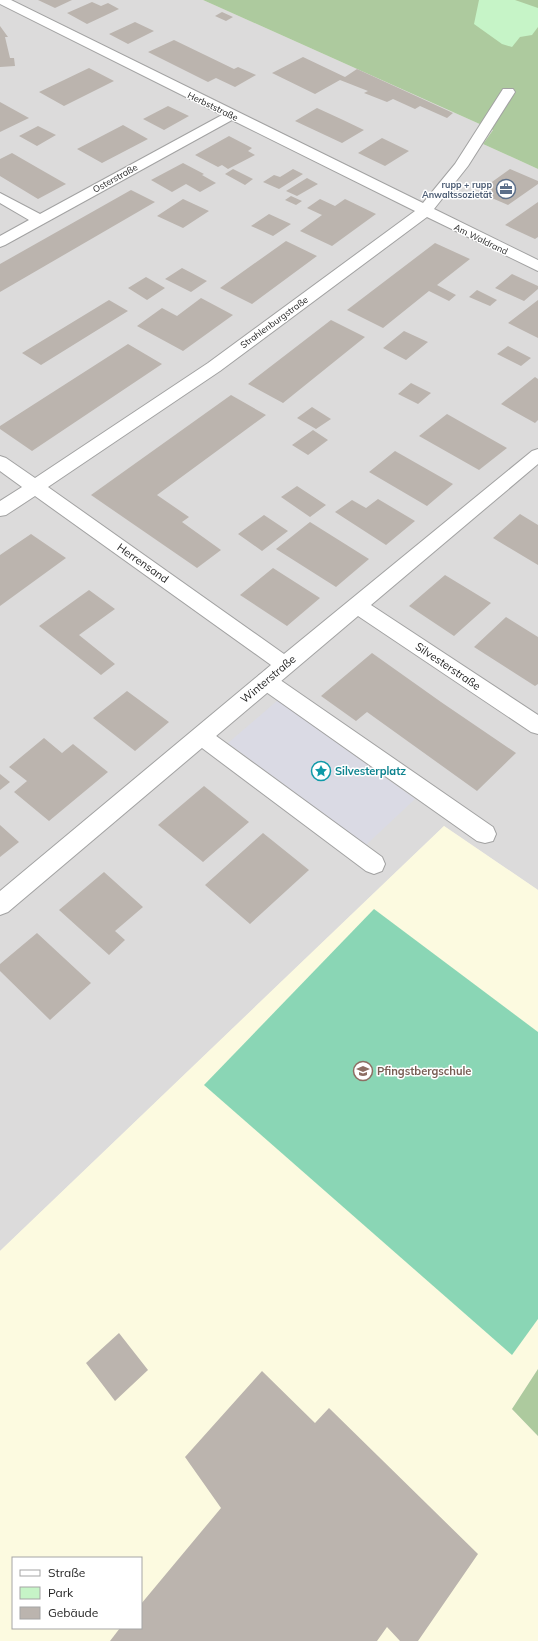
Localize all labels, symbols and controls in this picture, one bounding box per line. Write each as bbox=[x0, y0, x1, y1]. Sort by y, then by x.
street label: Herbststraße bbox=[186, 89, 240, 123]
street label: Osterstraße bbox=[91, 161, 139, 195]
office icon: rupp + rupp Anwaltssozietät bbox=[495, 178, 517, 200]
place label: rupp + rupp Anwaltssozietät bbox=[422, 179, 493, 200]
street label: Am Waldrand bbox=[452, 221, 510, 257]
street label: Strahlenburgstraße bbox=[238, 294, 310, 350]
street label: Herrensand bbox=[114, 540, 172, 586]
street label: Silvesterstraße bbox=[413, 639, 483, 693]
street label: Winterstraße bbox=[238, 652, 298, 706]
place icon: Silvesterplatz bbox=[310, 760, 332, 782]
place label: Silvesterplatz bbox=[335, 764, 406, 778]
school or university icon: Pfingstbergschule bbox=[352, 1060, 374, 1082]
place label: Pfingstbergschule bbox=[377, 1064, 471, 1078]
legend bbox=[12, 1557, 142, 1629]
text: Straße bbox=[48, 1565, 85, 1580]
text: Park bbox=[48, 1585, 74, 1600]
text: Gebäude bbox=[48, 1605, 98, 1620]

